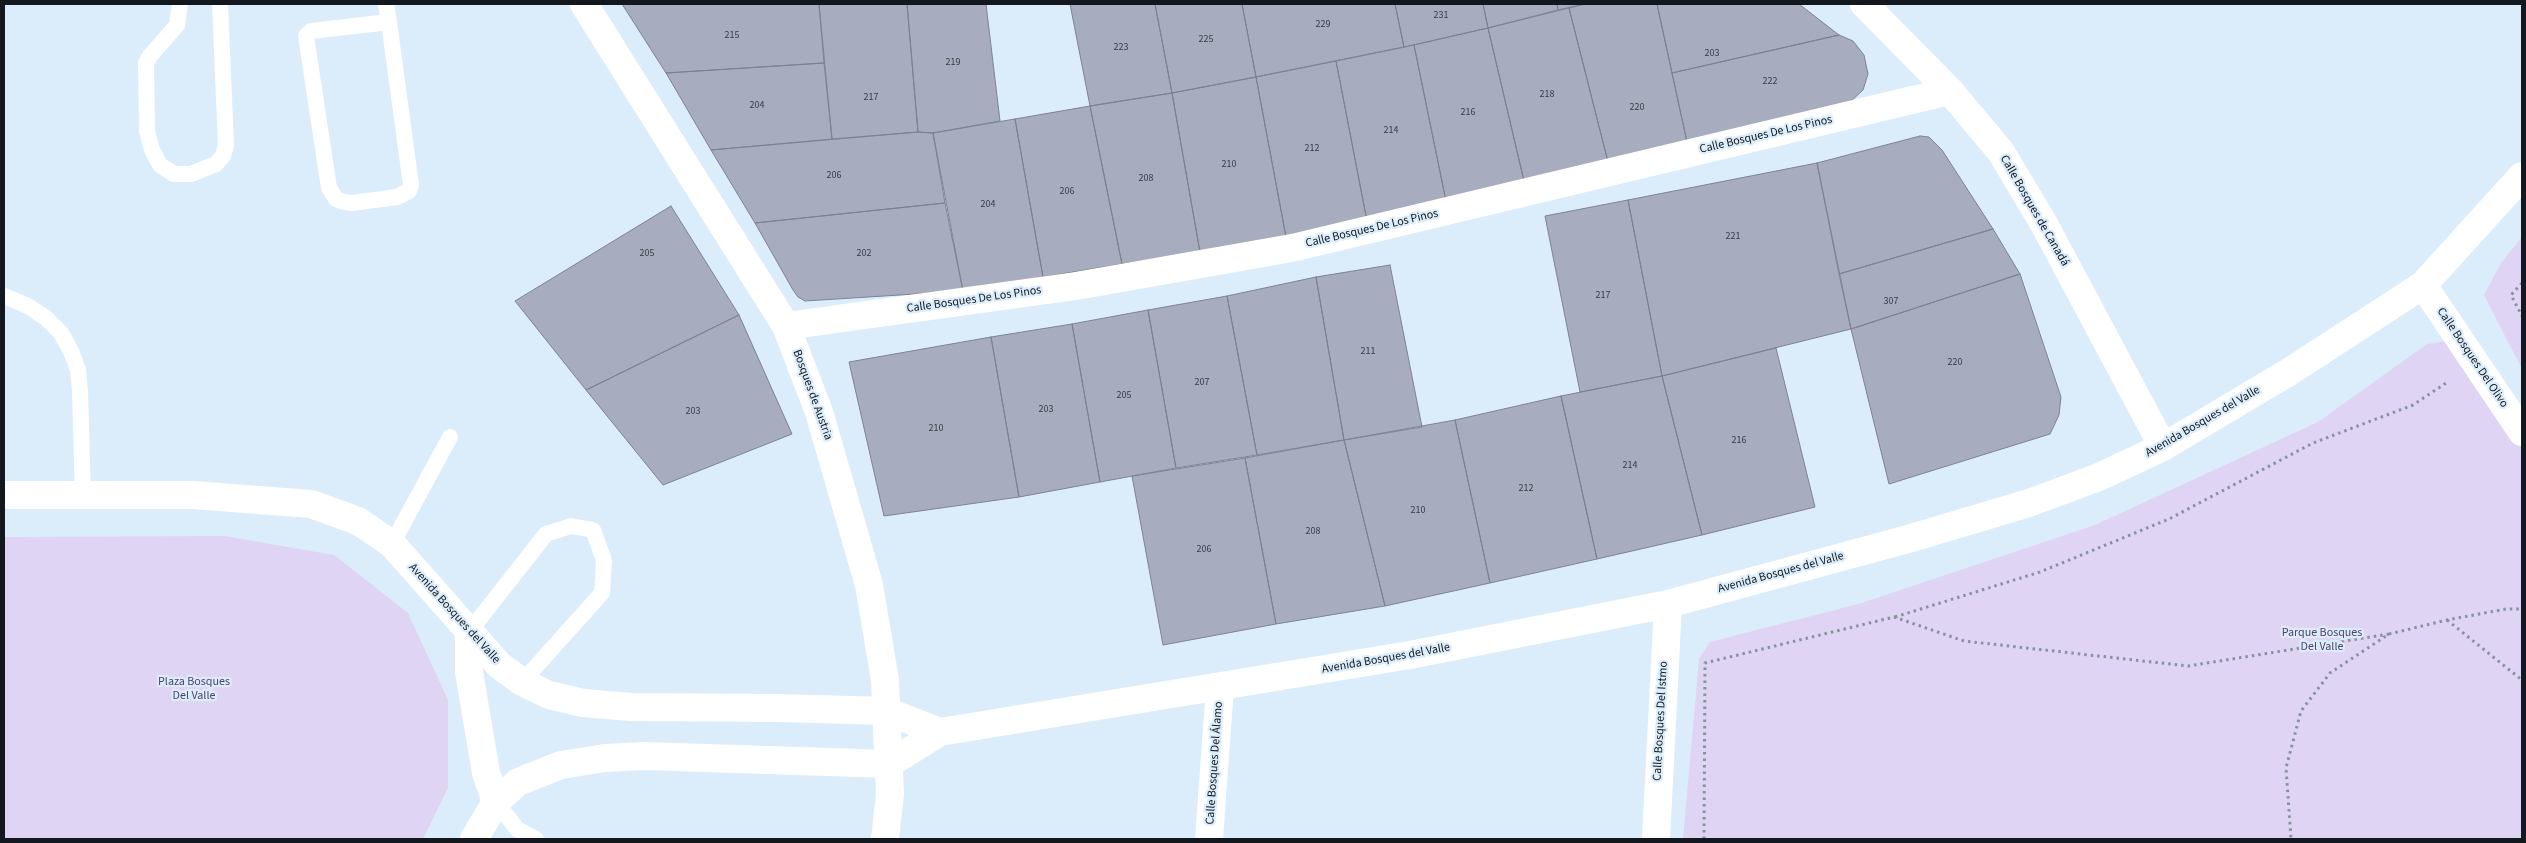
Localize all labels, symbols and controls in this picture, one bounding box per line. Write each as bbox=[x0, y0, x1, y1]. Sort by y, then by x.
house number: 231 bbox=[1434, 10, 1448, 22]
house number: 229 bbox=[1316, 19, 1330, 31]
house number: 215 bbox=[725, 30, 739, 42]
house number: 225 bbox=[1199, 34, 1213, 46]
house number: 223 bbox=[1114, 42, 1128, 54]
house number: 203 bbox=[1705, 48, 1719, 60]
house number: 219 bbox=[946, 57, 960, 69]
house number: 222 bbox=[1763, 76, 1777, 88]
house number: 218 bbox=[1540, 89, 1554, 101]
house number: 217 bbox=[864, 92, 878, 104]
house number: 204 bbox=[750, 100, 764, 112]
house number: 220 bbox=[1630, 102, 1644, 114]
house number: 216 bbox=[1461, 107, 1475, 119]
street label: Calle Bosques De Los Pinos bbox=[1698, 113, 1834, 157]
house number: 214 bbox=[1384, 125, 1398, 137]
house number: 212 bbox=[1305, 143, 1319, 155]
street label: Calle Bosques de Canadá bbox=[1996, 153, 2072, 269]
house number: 210 bbox=[1222, 159, 1236, 171]
house number: 206 bbox=[827, 170, 841, 182]
house number: 208 bbox=[1139, 173, 1153, 185]
house number: 206 bbox=[1060, 186, 1074, 198]
house number: 204 bbox=[981, 199, 995, 211]
street label: Calle Bosques De Los Pinos bbox=[1304, 207, 1440, 251]
house number: 221 bbox=[1726, 231, 1740, 243]
house number: 205 bbox=[640, 248, 654, 260]
house number: 202 bbox=[857, 248, 871, 260]
street label: Calle Bosques De Los Pinos bbox=[906, 283, 1042, 317]
house number: 217 bbox=[1596, 290, 1610, 302]
house number: 307 bbox=[1884, 296, 1898, 308]
street label: Calle Bosques Del Olivo bbox=[2433, 305, 2511, 411]
house number: 211 bbox=[1361, 346, 1375, 358]
street label: Bosques de Austria bbox=[789, 348, 835, 442]
house number: 220 bbox=[1948, 357, 1962, 369]
house number: 207 bbox=[1195, 377, 1209, 389]
street label: Avenida Bosques del Valle bbox=[2143, 383, 2263, 461]
house number: 205 bbox=[1117, 390, 1131, 402]
house number: 203 bbox=[1039, 404, 1053, 416]
house number: 203 bbox=[686, 406, 700, 418]
house number: 210 bbox=[929, 423, 943, 435]
house number: 216 bbox=[1732, 435, 1746, 447]
house number: 214 bbox=[1623, 460, 1637, 472]
house number: 212 bbox=[1519, 483, 1533, 495]
house number: 210 bbox=[1411, 505, 1425, 517]
house number: 208 bbox=[1306, 526, 1320, 538]
house number: 206 bbox=[1197, 544, 1211, 556]
street label: Avenida Bosques del Valle bbox=[1716, 549, 1846, 597]
street label: Avenida Bosques del Valle bbox=[405, 561, 503, 667]
park label: Parque Bosques Del Valle bbox=[2282, 626, 2362, 654]
street label: Avenida Bosques del Valle bbox=[1321, 641, 1451, 677]
street label: Calle Bosques Del Istmo bbox=[1651, 661, 1671, 781]
park label: Plaza Bosques Del Valle bbox=[158, 675, 230, 703]
street label: Calle Bosques Del Álamo bbox=[1204, 701, 1226, 825]

